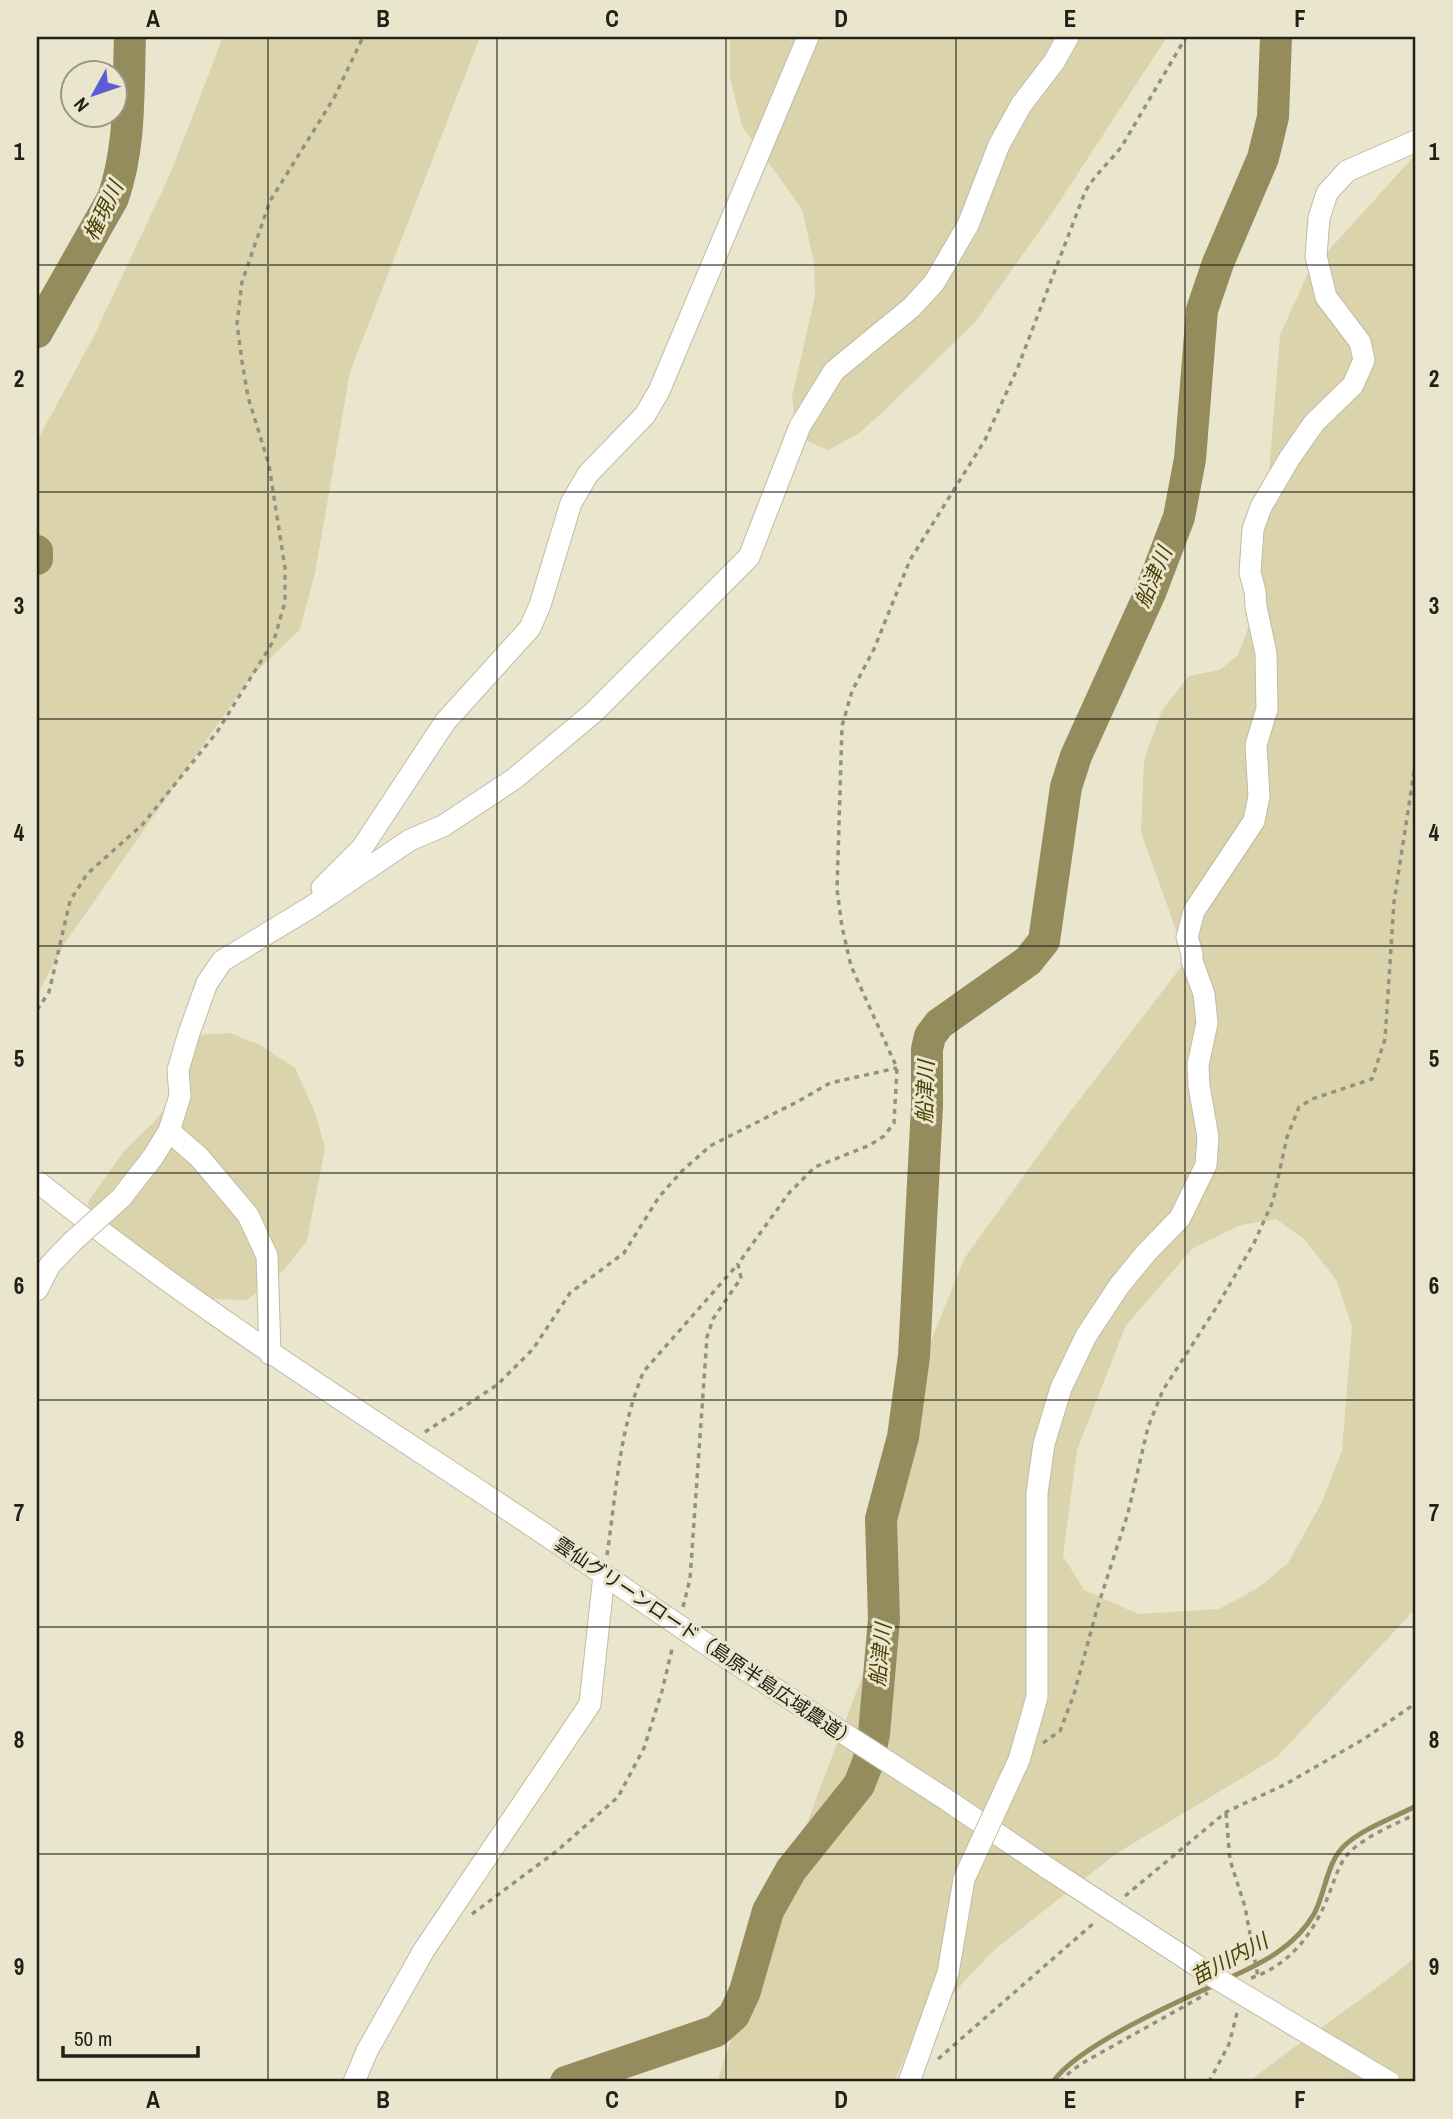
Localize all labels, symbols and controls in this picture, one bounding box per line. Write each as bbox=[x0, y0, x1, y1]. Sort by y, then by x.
text: A bbox=[146, 3, 160, 34]
text: B bbox=[376, 3, 390, 34]
text: C bbox=[605, 3, 619, 34]
text: D bbox=[834, 3, 848, 34]
text: E bbox=[1064, 3, 1076, 34]
text: F bbox=[1294, 3, 1306, 34]
north arrow bbox=[60, 60, 130, 130]
text: N bbox=[67, 92, 95, 118]
text: 1 bbox=[14, 136, 25, 167]
text: 1 bbox=[1429, 136, 1440, 167]
water label: 権現川 bbox=[76, 175, 131, 246]
text: 2 bbox=[14, 363, 24, 394]
text: 2 bbox=[1429, 363, 1439, 394]
water label: 船津川 bbox=[1127, 540, 1179, 612]
text: 3 bbox=[14, 590, 24, 621]
text: 3 bbox=[1429, 590, 1439, 621]
text: 4 bbox=[14, 817, 25, 848]
text: 4 bbox=[1429, 817, 1440, 848]
text: 5 bbox=[14, 1043, 24, 1074]
text: 5 bbox=[1429, 1043, 1439, 1074]
water label: 船津川 bbox=[909, 1058, 941, 1124]
text: 6 bbox=[14, 1270, 24, 1301]
text: 6 bbox=[1429, 1270, 1439, 1301]
text: 7 bbox=[14, 1497, 24, 1528]
text: 7 bbox=[1429, 1497, 1439, 1528]
street label: 雲仙グリーンロード（島原半島広域農道） bbox=[549, 1531, 863, 1753]
water label: 船津川 bbox=[862, 1620, 898, 1688]
text: 8 bbox=[14, 1724, 24, 1755]
text: 8 bbox=[1429, 1724, 1439, 1755]
water label: 苗川内川 bbox=[1185, 1926, 1275, 1992]
text: 9 bbox=[14, 1951, 24, 1982]
text: 9 bbox=[1429, 1951, 1439, 1982]
scale bar bbox=[63, 2014, 198, 2058]
text: 50 m bbox=[74, 2024, 112, 2053]
text: A bbox=[146, 2084, 160, 2115]
text: B bbox=[376, 2084, 390, 2115]
text: C bbox=[605, 2084, 619, 2115]
text: D bbox=[834, 2084, 848, 2115]
text: E bbox=[1064, 2084, 1076, 2115]
text: F bbox=[1294, 2084, 1306, 2115]

